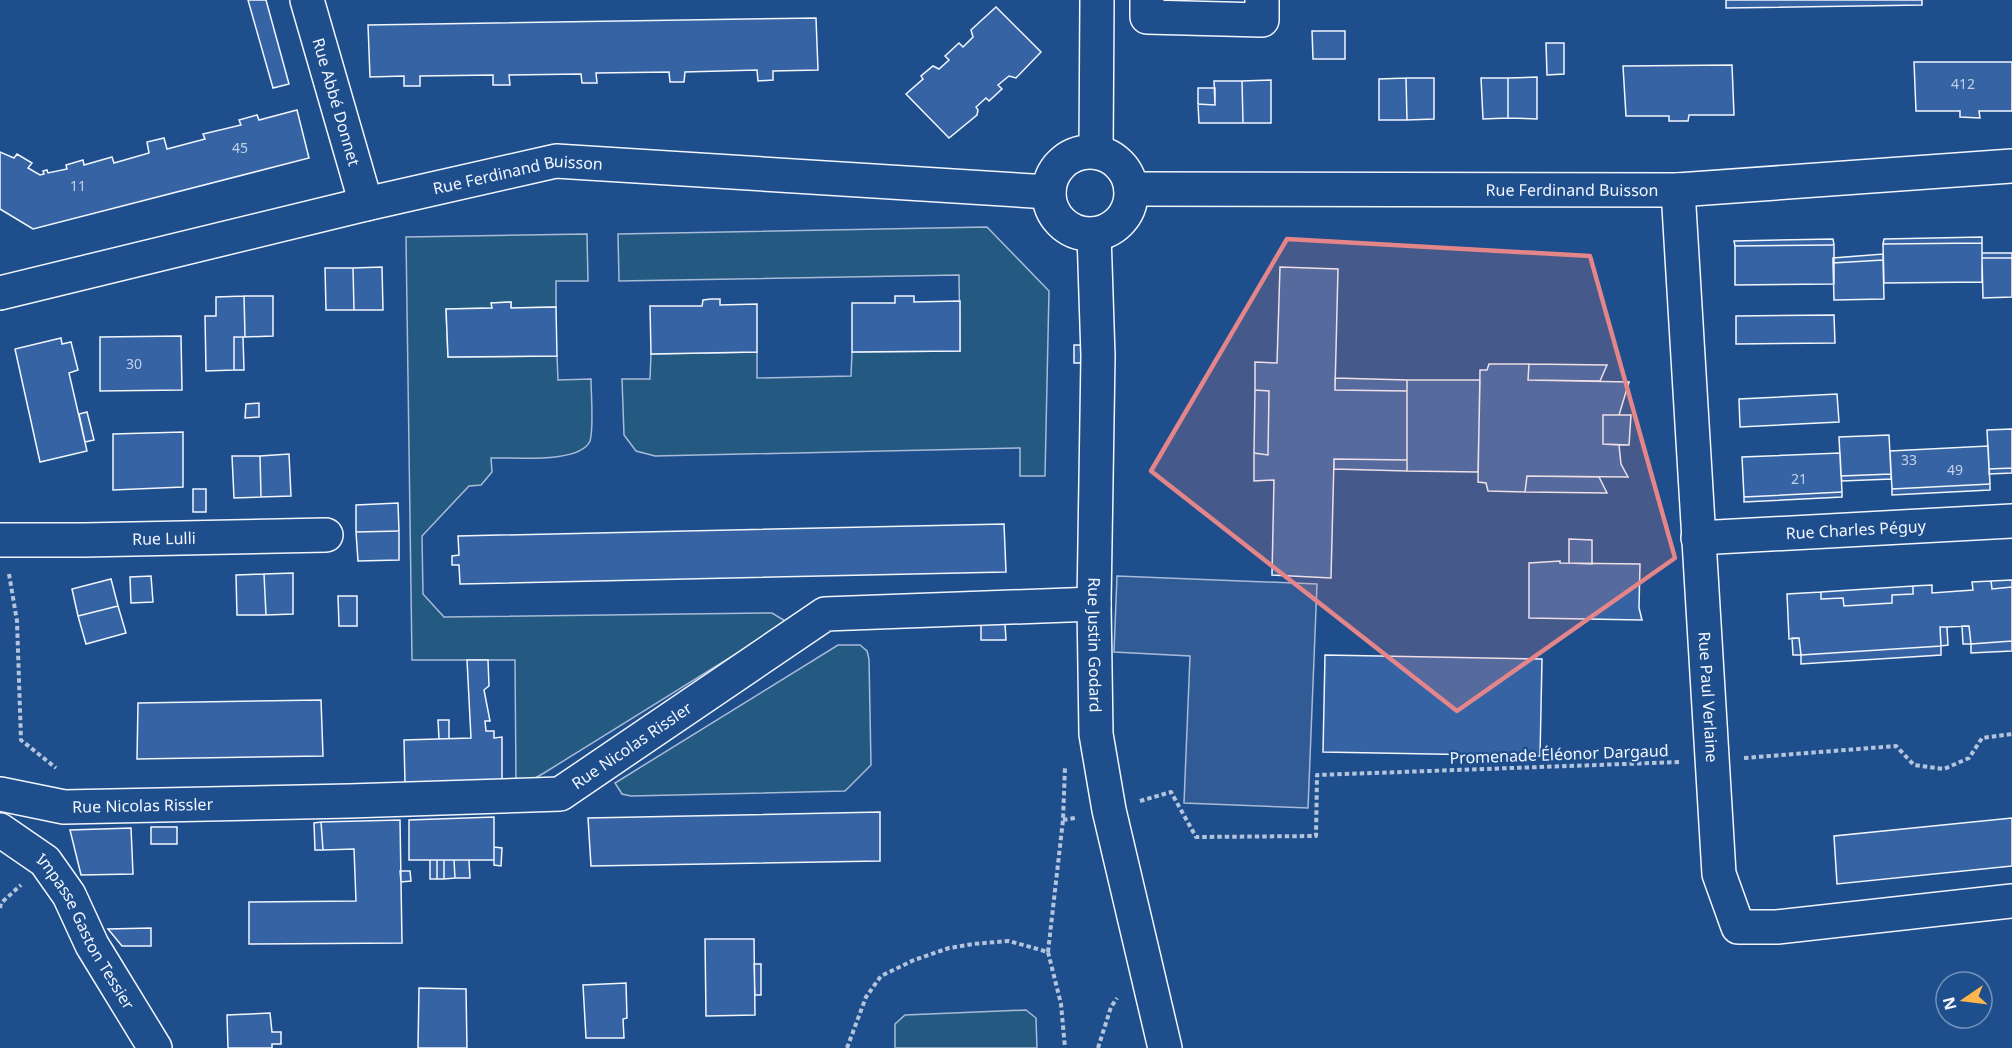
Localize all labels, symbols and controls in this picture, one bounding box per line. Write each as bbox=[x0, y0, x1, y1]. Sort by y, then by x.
street label: Rue Abbé Donnet bbox=[308, 35, 365, 169]
house number: 412 bbox=[1951, 74, 1975, 93]
house number: 45 bbox=[232, 138, 248, 157]
street label: Rue Ferdinand Buisson bbox=[431, 150, 604, 200]
house number: 11 bbox=[70, 176, 86, 195]
street label: Rue Ferdinand Buisson bbox=[1486, 179, 1658, 201]
house number: 30 bbox=[126, 354, 142, 373]
house number: 33 bbox=[1901, 450, 1917, 469]
house number: 49 bbox=[1947, 460, 1963, 479]
house number: 21 bbox=[1791, 469, 1807, 488]
street label: Rue Charles Péguy bbox=[1785, 515, 1927, 544]
street label: Rue Lulli bbox=[132, 527, 196, 550]
street label: Rue Justin Godard bbox=[1083, 577, 1107, 713]
street label: Rue Paul Verlaine bbox=[1693, 631, 1723, 763]
street label: Rue Nicolas Rissler bbox=[567, 696, 696, 794]
street label: Promenade Éléonor Dargaud bbox=[1449, 739, 1669, 769]
street label: Rue Nicolas Rissler bbox=[72, 793, 214, 818]
street label: Impasse Gaston Tessier bbox=[33, 848, 140, 1014]
north arrow bbox=[1934, 970, 1994, 1030]
text: N bbox=[1937, 995, 1962, 1013]

